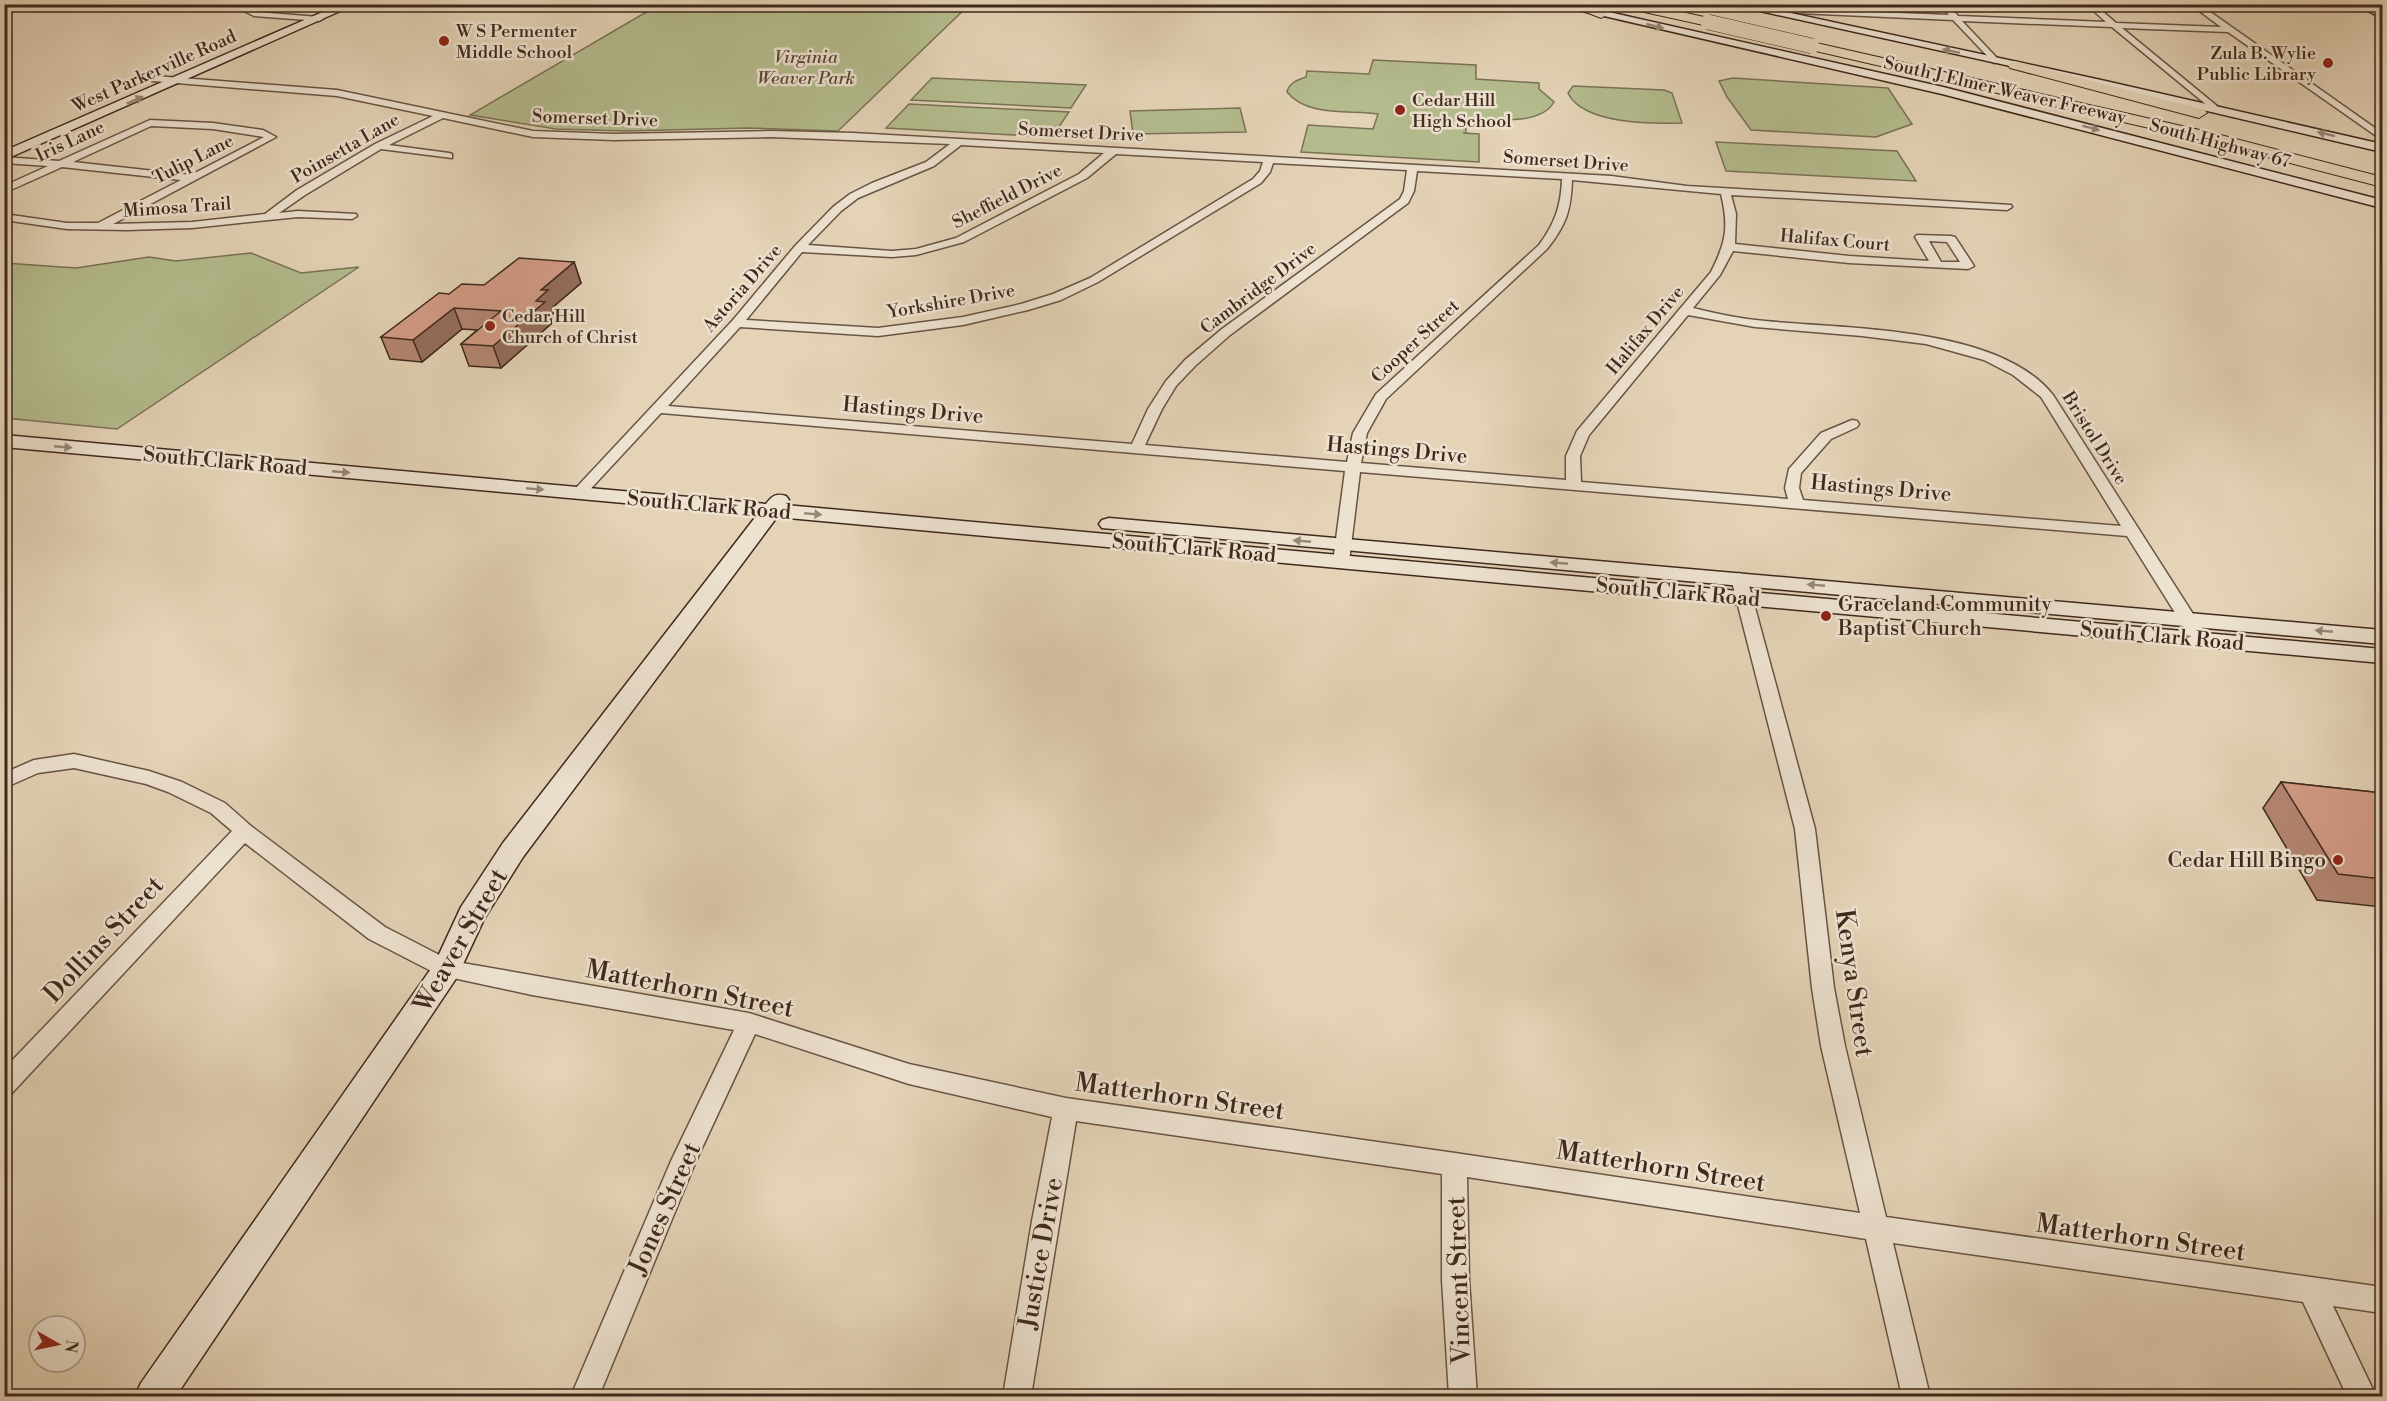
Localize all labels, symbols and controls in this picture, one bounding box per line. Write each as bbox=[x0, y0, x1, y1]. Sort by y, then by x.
place label: W S Permenter Middle School bbox=[455, 20, 577, 64]
one-way arrow bbox=[1645, 22, 1664, 31]
street label: West Parkerville Road bbox=[68, 25, 241, 118]
marker: W S Permenter Middle School bbox=[437, 34, 451, 48]
place label: Zula B. Wylie Public Library bbox=[2197, 42, 2316, 86]
park label: Virginia Weaver Park bbox=[757, 46, 855, 90]
one-way arrow bbox=[1941, 46, 1960, 55]
street label: South J Elmer Weaver Freeway bbox=[1882, 51, 2129, 130]
marker: Zula B. Wylie Public Library bbox=[2321, 56, 2335, 70]
place label: Cedar Hill High School bbox=[1412, 89, 1512, 133]
one-way arrow bbox=[127, 95, 144, 104]
marker: Cedar Hill High School bbox=[1393, 103, 1407, 117]
street label: Somerset Drive bbox=[532, 105, 658, 132]
street label: Poinsetta Lane bbox=[287, 108, 404, 189]
street label: South Highway 67 bbox=[2147, 114, 2293, 173]
street label: Iris Lane bbox=[32, 116, 108, 167]
street label: Somerset Drive bbox=[1017, 118, 1144, 147]
one-way arrow bbox=[2083, 124, 2101, 133]
street label: Tulip Lane bbox=[149, 129, 238, 190]
one-way arrow bbox=[2316, 129, 2335, 139]
street label: Somerset Drive bbox=[1502, 146, 1630, 177]
street label: Sheffield Drive bbox=[948, 159, 1066, 234]
street label: Mimosa Trail bbox=[122, 192, 233, 223]
street label: Halifax Court bbox=[1779, 224, 1892, 257]
street label: Cambridge Drive bbox=[1196, 237, 1321, 340]
street label: Astoria Drive bbox=[697, 240, 787, 338]
street label: Yorkshire Drive bbox=[885, 279, 1017, 324]
street label: Halifax Drive bbox=[1602, 281, 1689, 379]
street label: Cooper Street bbox=[1366, 294, 1465, 388]
place label: Cedar Hill Church of Christ bbox=[502, 305, 639, 349]
marker: Cedar Hill Church of Christ bbox=[483, 319, 497, 333]
street label: Bristol Drive bbox=[2056, 386, 2132, 489]
street label: Hastings Drive bbox=[841, 392, 985, 430]
street label: Hastings Drive bbox=[1325, 432, 1469, 470]
one-way arrow bbox=[53, 442, 72, 452]
street label: South Clark Road bbox=[142, 442, 308, 482]
one-way arrow bbox=[331, 467, 350, 477]
street label: Hastings Drive bbox=[1809, 470, 1953, 508]
one-way arrow bbox=[525, 484, 544, 494]
street label: South Clark Road bbox=[626, 486, 792, 526]
one-way arrow bbox=[803, 509, 822, 519]
street label: South Clark Road bbox=[1111, 529, 1277, 569]
one-way arrow bbox=[1293, 536, 1312, 546]
one-way arrow bbox=[1550, 558, 1569, 568]
street label: South Clark Road bbox=[1595, 573, 1761, 613]
one-way arrow bbox=[1807, 580, 1826, 590]
place label: Graceland Community Baptist Church bbox=[1837, 592, 2053, 642]
marker: Graceland Community Baptist Church bbox=[1819, 609, 1833, 623]
street label: South Clark Road bbox=[2079, 617, 2245, 657]
one-way arrow bbox=[2315, 626, 2334, 636]
place label: Cedar Hill Bingo bbox=[2168, 848, 2326, 874]
marker: Cedar Hill Bingo bbox=[2331, 853, 2345, 867]
street label: Weaver Street bbox=[406, 863, 515, 1019]
street label: Dollins Street bbox=[37, 870, 171, 1010]
street label: Kenya Street bbox=[1828, 907, 1880, 1059]
street label: Matterhorn Street bbox=[583, 953, 797, 1025]
street label: Matterhorn Street bbox=[1073, 1066, 1287, 1128]
street label: Matterhorn Street bbox=[1554, 1135, 1768, 1199]
street label: Jones Street bbox=[621, 1137, 708, 1281]
street label: Justice Drive bbox=[1012, 1175, 1070, 1332]
street label: Vincent Street bbox=[1440, 1195, 1478, 1366]
street label: Matterhorn Street bbox=[2034, 1207, 2248, 1269]
north arrow bbox=[27, 1314, 87, 1374]
text: N bbox=[60, 1338, 82, 1354]

